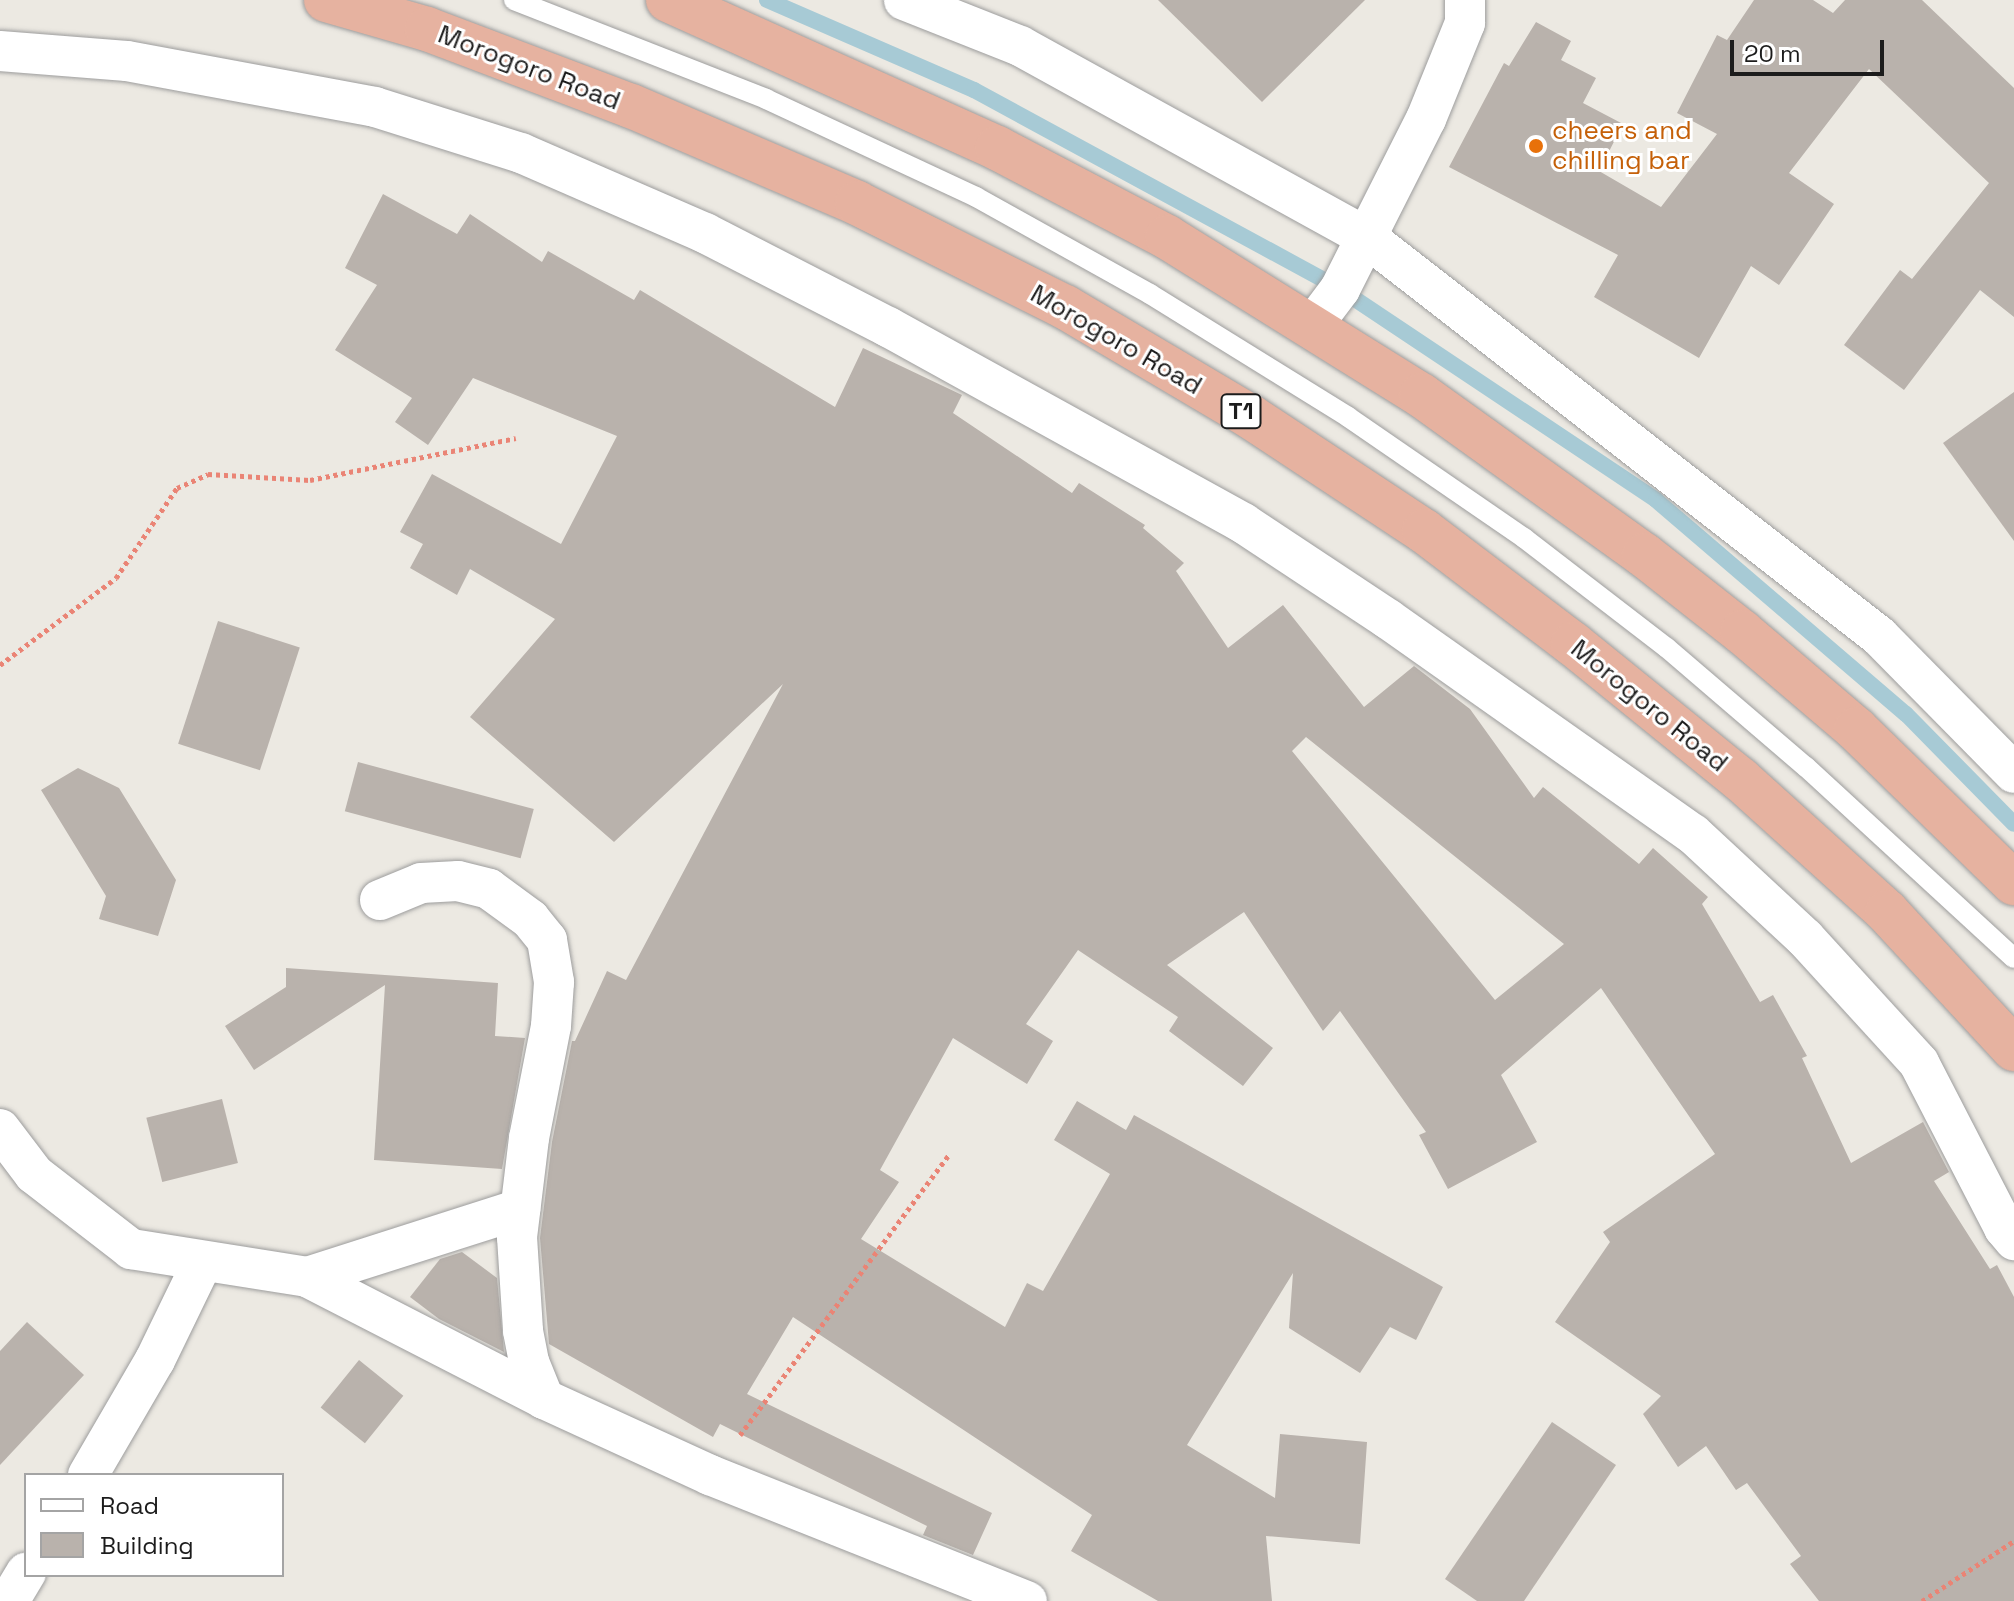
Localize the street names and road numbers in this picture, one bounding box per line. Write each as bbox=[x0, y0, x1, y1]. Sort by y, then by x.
street label: Morogoro Road bbox=[433, 19, 625, 117]
street label: Morogoro Road bbox=[1025, 278, 1207, 402]
road number: T1 bbox=[1219, 391, 1263, 431]
street label: Morogoro Road bbox=[1564, 633, 1734, 779]

